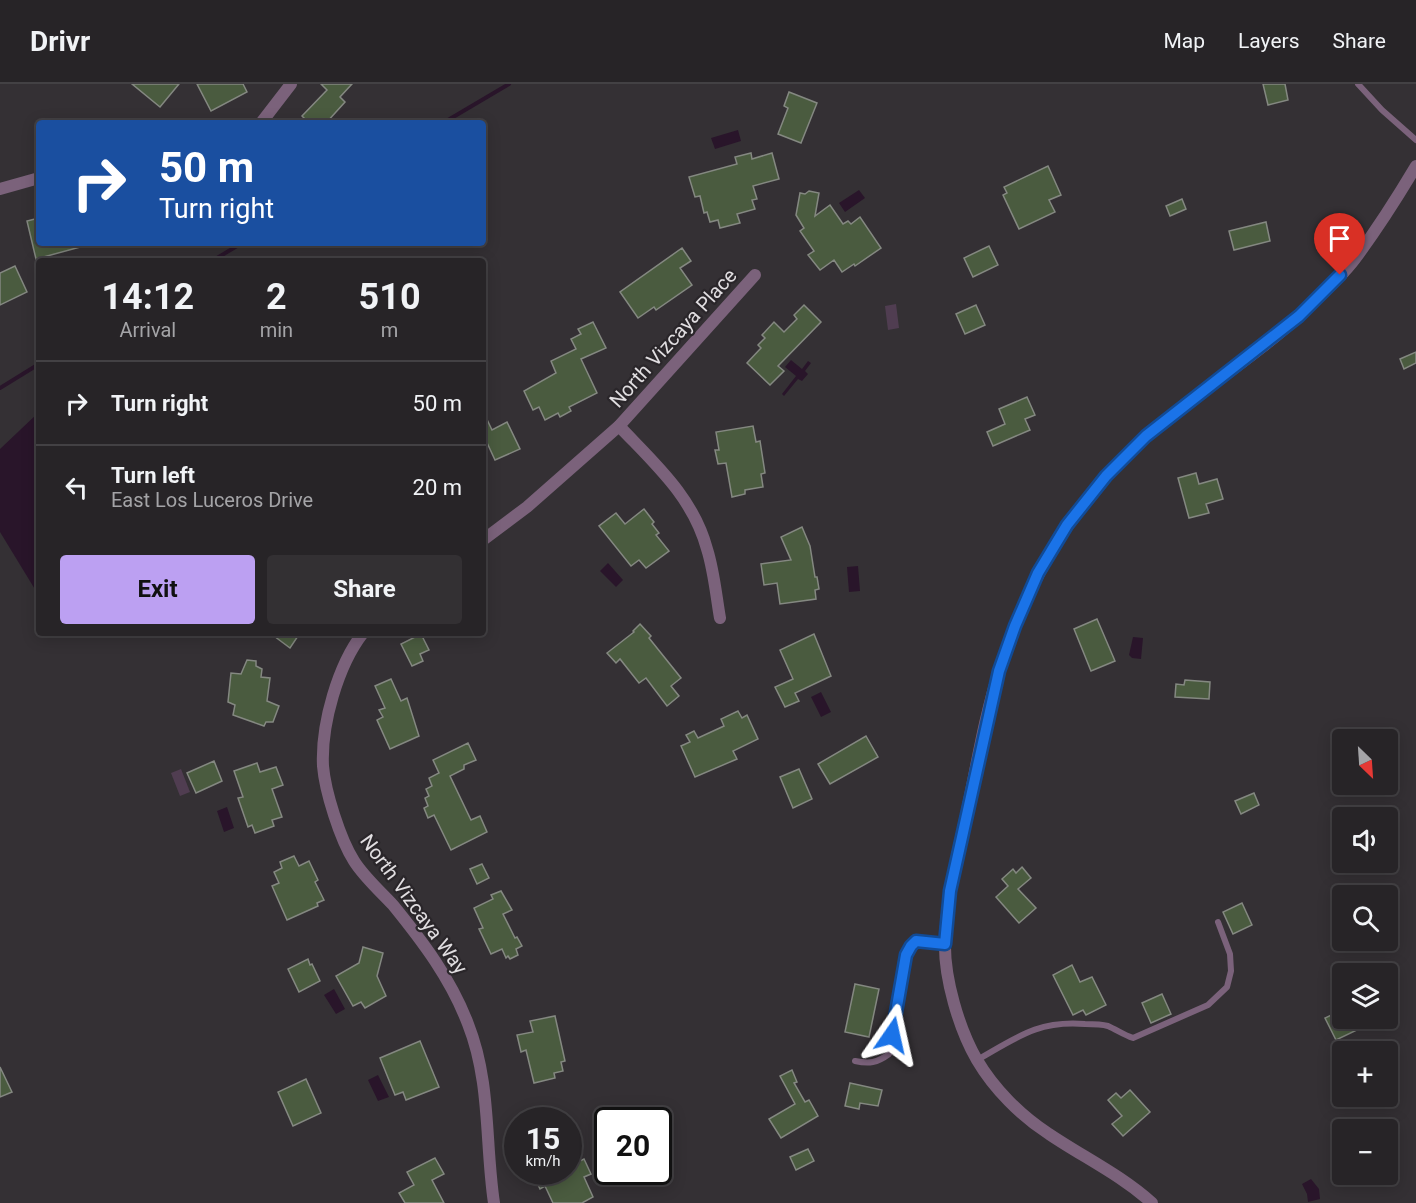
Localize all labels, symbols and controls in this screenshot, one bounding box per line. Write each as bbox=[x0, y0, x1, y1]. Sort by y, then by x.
text: Drivr bbox=[30, 25, 90, 58]
text: Map bbox=[1163, 29, 1205, 53]
text: Layers bbox=[1238, 29, 1299, 53]
text: Share bbox=[1332, 29, 1386, 53]
text: 50 m bbox=[159, 143, 254, 192]
icon: right bbox=[60, 144, 138, 222]
text: Turn right bbox=[159, 193, 274, 225]
pin bbox=[1314, 213, 1365, 275]
icon: arrive bbox=[1323, 222, 1356, 255]
street label: North Vizcaya Place bbox=[604, 264, 742, 412]
text: 14:12 bbox=[101, 276, 194, 318]
text: 2 bbox=[266, 276, 287, 318]
text: 510 bbox=[359, 276, 421, 318]
text: Arrival bbox=[119, 318, 176, 342]
text: min bbox=[260, 318, 293, 342]
text: m bbox=[381, 318, 398, 342]
icon: right bbox=[60, 387, 93, 420]
text: Turn right bbox=[111, 391, 208, 416]
text: 50 m bbox=[413, 391, 462, 416]
text: Turn left bbox=[111, 463, 195, 488]
icon: left bbox=[60, 471, 93, 504]
text: 20 m bbox=[413, 475, 462, 500]
text: East Los Luceros Drive bbox=[111, 488, 313, 512]
button: Exit bbox=[60, 555, 255, 624]
button: Share bbox=[267, 555, 462, 624]
north arrow bbox=[1332, 729, 1398, 795]
map controls bbox=[1332, 729, 1398, 1185]
button: sound bbox=[1332, 807, 1398, 873]
street label: North Vizcaya Way bbox=[355, 829, 473, 979]
button: search bbox=[1332, 885, 1398, 951]
button: layers bbox=[1332, 963, 1398, 1029]
position arrow bbox=[860, 1003, 924, 1067]
button: + bbox=[1332, 1041, 1398, 1107]
speed limit sign: 20 bbox=[594, 1107, 672, 1185]
button: − bbox=[1332, 1119, 1398, 1185]
text: 15 bbox=[526, 1121, 560, 1156]
text: km/h bbox=[525, 1152, 561, 1170]

